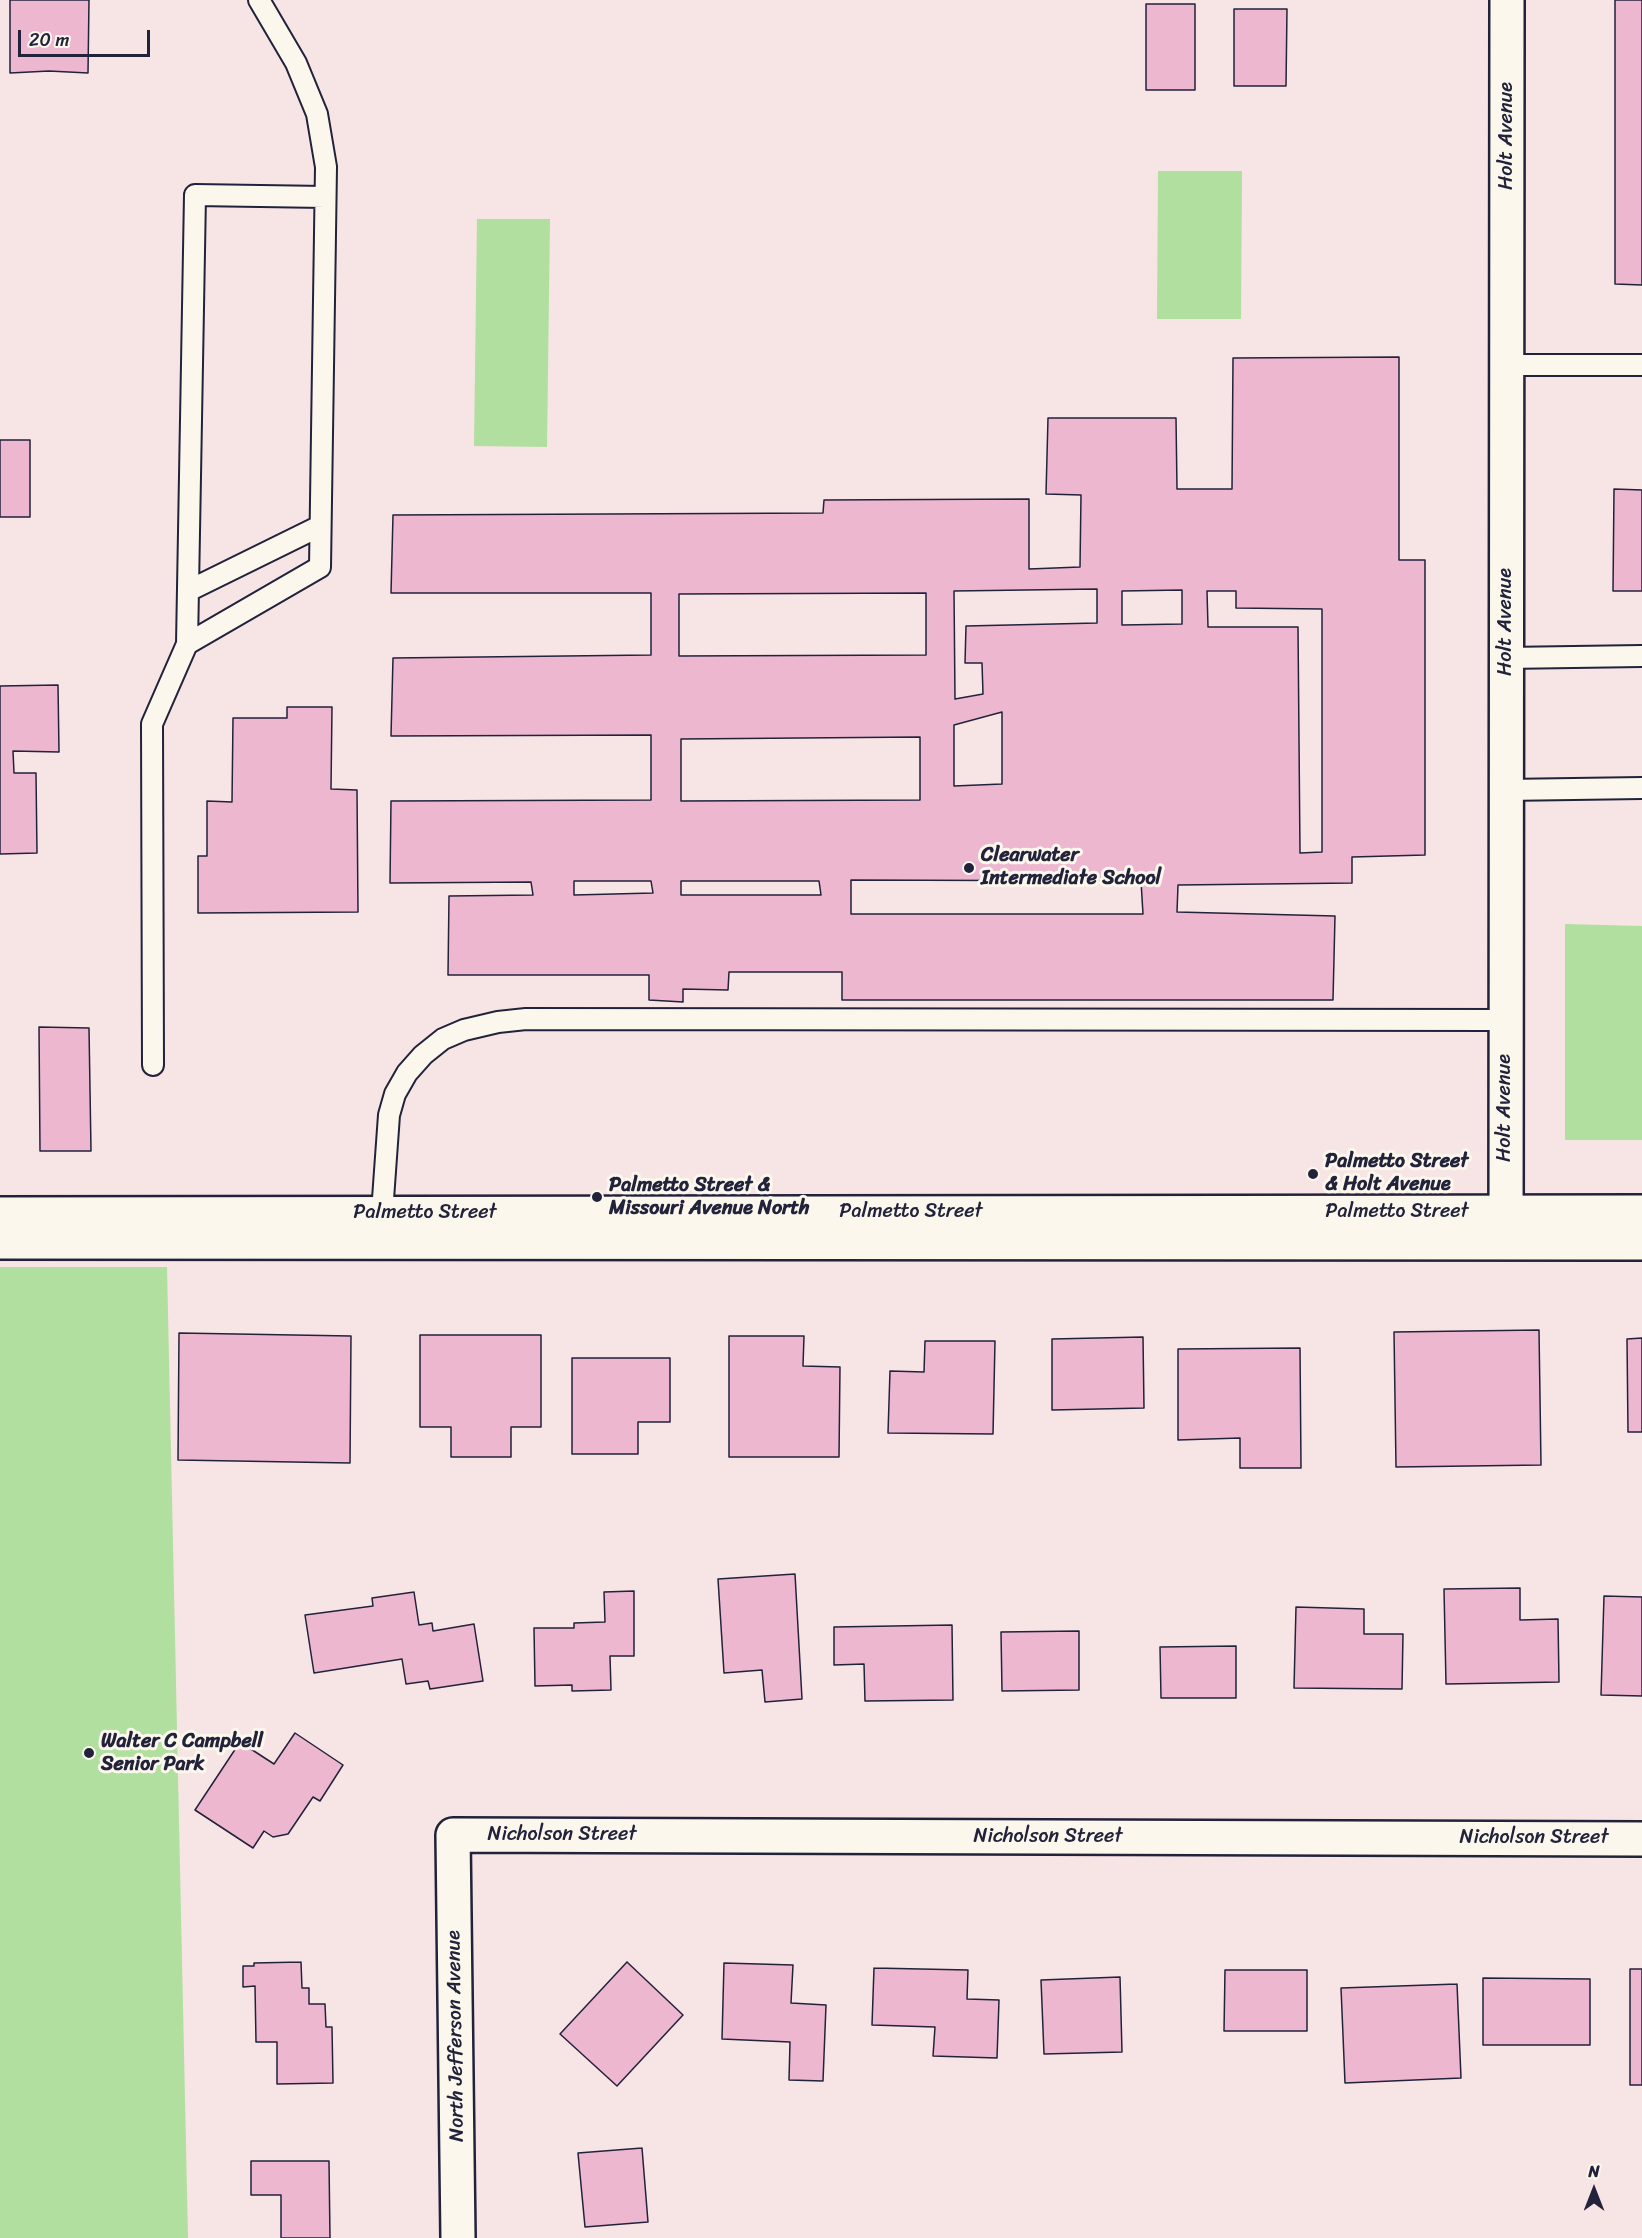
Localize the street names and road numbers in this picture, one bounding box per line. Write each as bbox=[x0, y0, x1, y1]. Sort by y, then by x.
street label: Holt Avenue bbox=[1495, 82, 1519, 190]
street label: Holt Avenue bbox=[1494, 568, 1518, 676]
street label: Holt Avenue bbox=[1493, 1054, 1517, 1162]
street label: Palmetto Street bbox=[839, 1200, 983, 1224]
street label: Palmetto Street bbox=[1325, 1200, 1469, 1224]
street label: Palmetto Street bbox=[353, 1201, 497, 1225]
street label: Nicholson Street bbox=[488, 1823, 636, 1847]
street label: Nicholson Street bbox=[974, 1825, 1122, 1849]
street label: Nicholson Street bbox=[1460, 1826, 1608, 1850]
street label: North Jefferson Avenue bbox=[442, 1930, 470, 2142]

